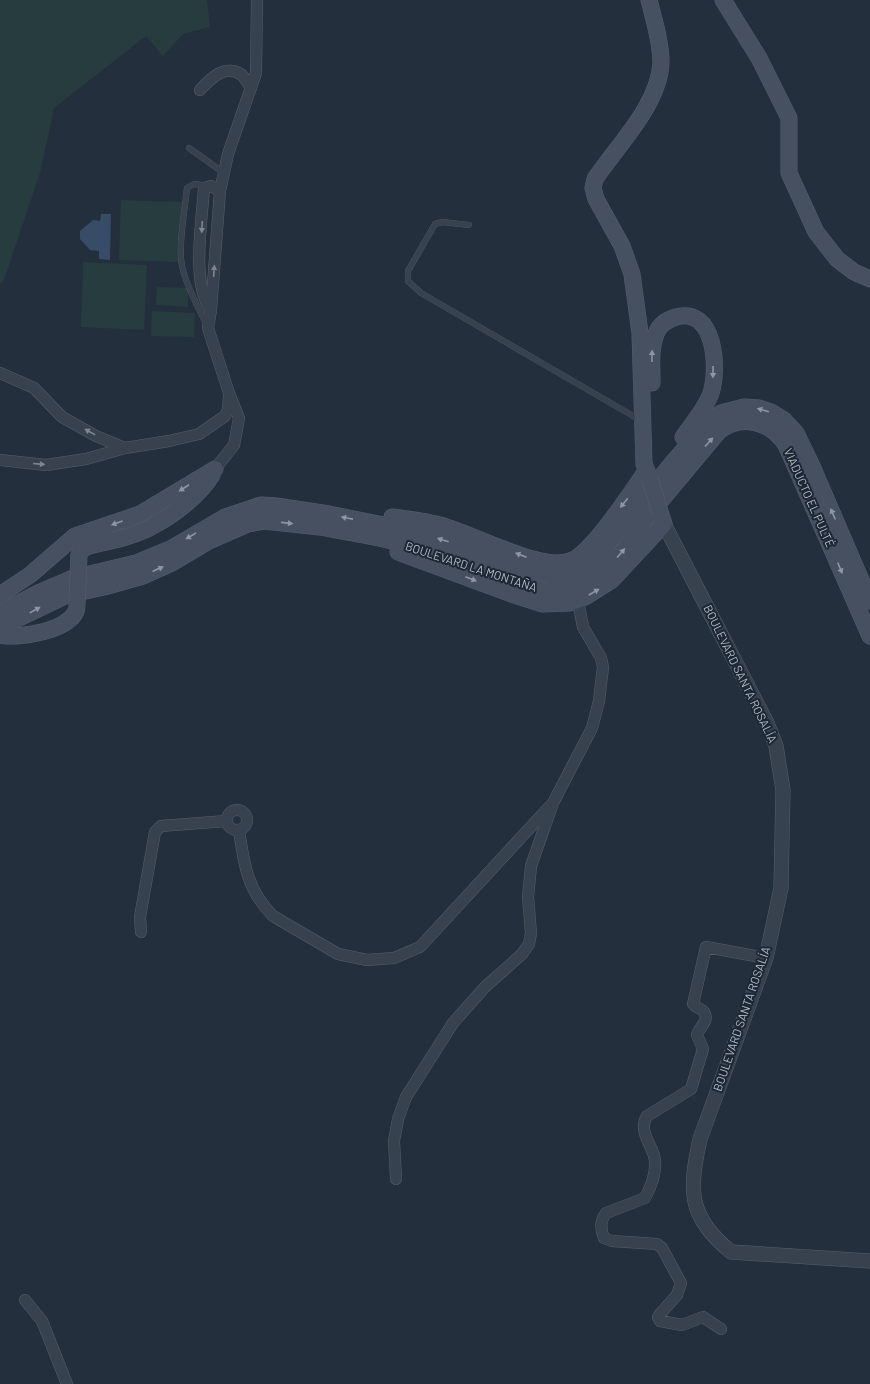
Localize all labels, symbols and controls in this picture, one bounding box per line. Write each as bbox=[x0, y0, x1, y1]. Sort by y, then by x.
one-way arrow bbox=[198, 221, 205, 233]
one-way arrow bbox=[211, 265, 218, 277]
one-way arrow bbox=[649, 349, 655, 362]
one-way arrow bbox=[710, 366, 716, 379]
one-way arrow bbox=[756, 407, 768, 413]
one-way arrow bbox=[84, 429, 96, 435]
one-way arrow bbox=[704, 437, 713, 447]
street label: VIADUCTO EL PULTÉ bbox=[782, 446, 838, 549]
one-way arrow bbox=[33, 461, 45, 468]
one-way arrow bbox=[179, 484, 189, 492]
one-way arrow bbox=[619, 498, 628, 509]
one-way arrow bbox=[829, 507, 835, 519]
one-way arrow bbox=[341, 514, 353, 520]
one-way arrow bbox=[280, 519, 293, 526]
one-way arrow bbox=[111, 520, 123, 526]
one-way arrow bbox=[186, 532, 196, 540]
one-way arrow bbox=[437, 537, 449, 543]
street label: BOULEVARD LA MONTAÑA bbox=[404, 538, 539, 594]
one-way arrow bbox=[616, 548, 625, 558]
one-way arrow bbox=[515, 551, 527, 557]
one-way arrow bbox=[837, 563, 843, 574]
one-way arrow bbox=[152, 566, 163, 572]
one-way arrow bbox=[465, 576, 477, 582]
one-way arrow bbox=[588, 589, 600, 596]
street label: BOULEVARD SANTA ROSALÍA bbox=[701, 602, 780, 745]
one-way arrow bbox=[29, 607, 41, 614]
street label: BOULEVARD SANTA ROSALÍA bbox=[710, 945, 772, 1093]

